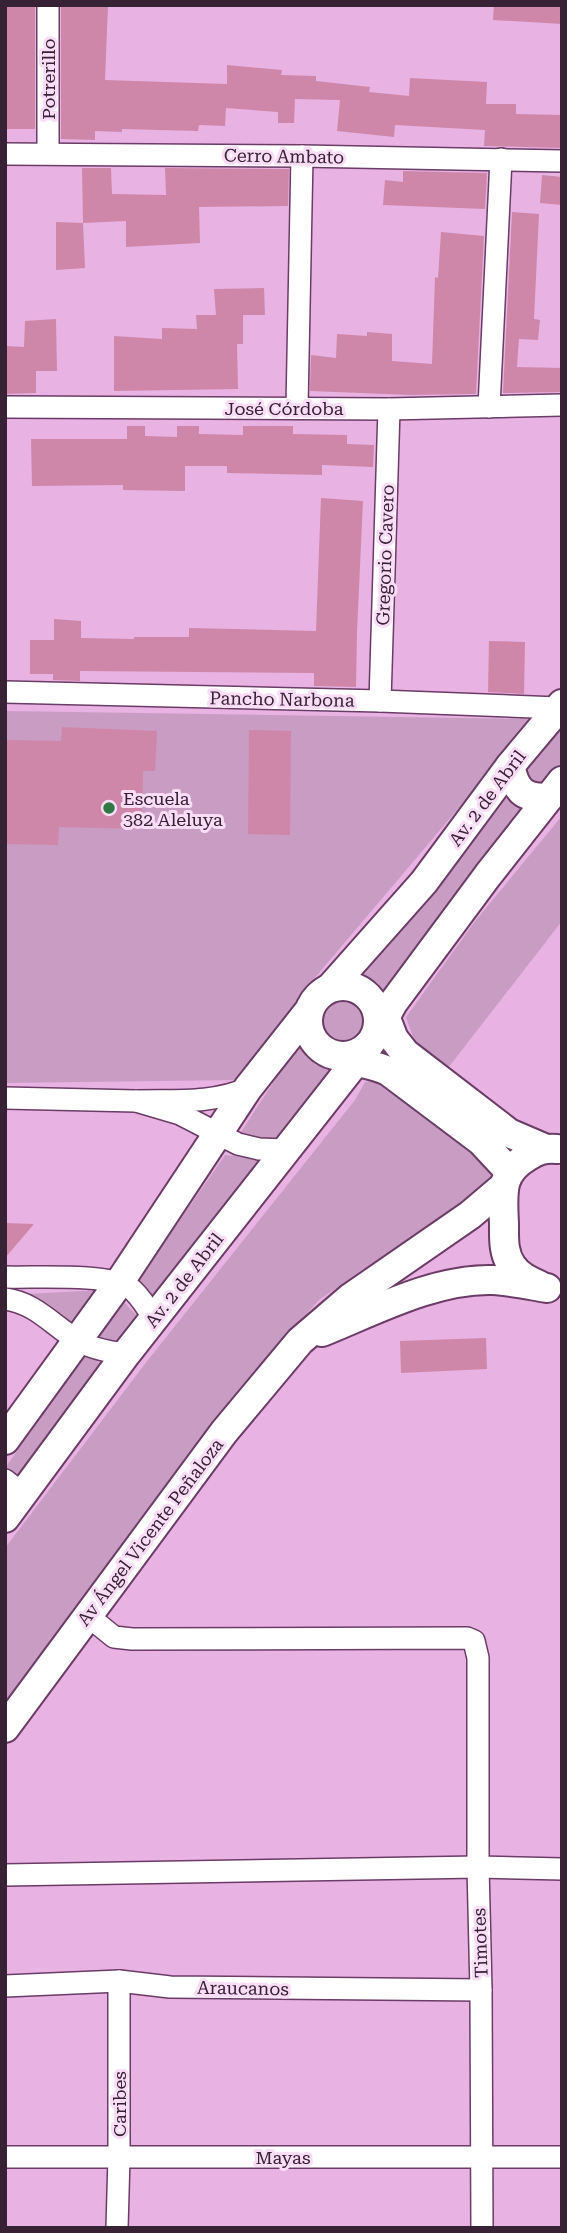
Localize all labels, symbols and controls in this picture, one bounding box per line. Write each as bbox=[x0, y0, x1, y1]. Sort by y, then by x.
street label: Potrerillo bbox=[38, 38, 59, 120]
street label: Cerro Ambato bbox=[224, 144, 344, 168]
street label: José Córdoba bbox=[225, 398, 344, 419]
street label: Gregorio Cavero bbox=[372, 484, 398, 626]
street label: Pancho Narbona bbox=[209, 687, 355, 711]
street label: Av. 2 de Abril bbox=[444, 746, 530, 850]
place label: Escuela 382 Aleluya bbox=[123, 788, 223, 830]
marker: Escuela 382 Aleluya bbox=[101, 800, 117, 816]
street label: Av. 2 de Abril bbox=[141, 1228, 228, 1331]
street label: Av Ángel Vicente Peñaloza bbox=[73, 1434, 227, 1630]
street label: Timotes bbox=[468, 1908, 492, 1978]
street label: Araucanos bbox=[197, 1977, 289, 1999]
street label: Caribes bbox=[109, 2071, 130, 2137]
street label: Mayas bbox=[256, 2147, 310, 2168]

